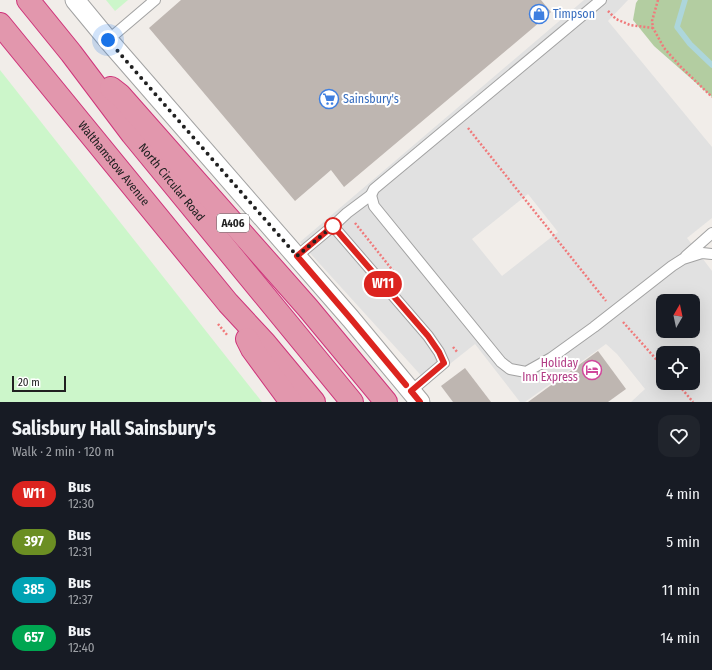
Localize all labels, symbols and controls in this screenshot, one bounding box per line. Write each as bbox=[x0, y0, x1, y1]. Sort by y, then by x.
shop icon: Timpson bbox=[528, 3, 550, 25]
place label: Timpson bbox=[553, 7, 595, 21]
your location bbox=[98, 30, 118, 50]
supermarket icon: Sainsbury's bbox=[318, 88, 340, 110]
place label: Sainsbury's bbox=[343, 92, 399, 106]
street label: Walthamstow Avenue bbox=[75, 118, 153, 208]
street label: North Circular Road bbox=[136, 141, 207, 224]
road number: A406 bbox=[217, 214, 249, 232]
unlabelled marker bbox=[324, 217, 342, 235]
line badge: W11 bbox=[360, 271, 406, 297]
text: W11 bbox=[372, 275, 394, 292]
north arrow bbox=[656, 294, 700, 338]
map controls bbox=[656, 294, 700, 390]
button: locate bbox=[656, 346, 700, 390]
place label: Holiday Inn Express bbox=[522, 356, 579, 384]
hotel icon: Holiday Inn Express bbox=[581, 359, 603, 381]
scale bar bbox=[12, 374, 66, 393]
text: 20 m bbox=[18, 376, 40, 389]
button: heart bbox=[658, 415, 700, 457]
text: Salisbury Hall Sainsbury's bbox=[12, 417, 216, 440]
text: Walk · 2 min · 120 m bbox=[12, 444, 114, 459]
text: Bus bbox=[68, 478, 91, 496]
text: W11 bbox=[23, 485, 45, 502]
text: 4 min bbox=[666, 485, 700, 503]
text: 12:30 bbox=[68, 496, 94, 511]
text: Bus bbox=[68, 526, 91, 544]
text: 397 bbox=[24, 533, 44, 550]
text: 5 min bbox=[666, 533, 700, 551]
text: 12:31 bbox=[68, 544, 92, 559]
text: Bus bbox=[68, 574, 91, 592]
text: 385 bbox=[24, 581, 44, 598]
text: 11 min bbox=[662, 581, 700, 599]
text: 12:37 bbox=[68, 592, 93, 607]
text: Bus bbox=[68, 622, 91, 640]
text: 657 bbox=[24, 629, 44, 646]
text: 14 min bbox=[660, 629, 700, 647]
text: 12:40 bbox=[68, 640, 95, 655]

